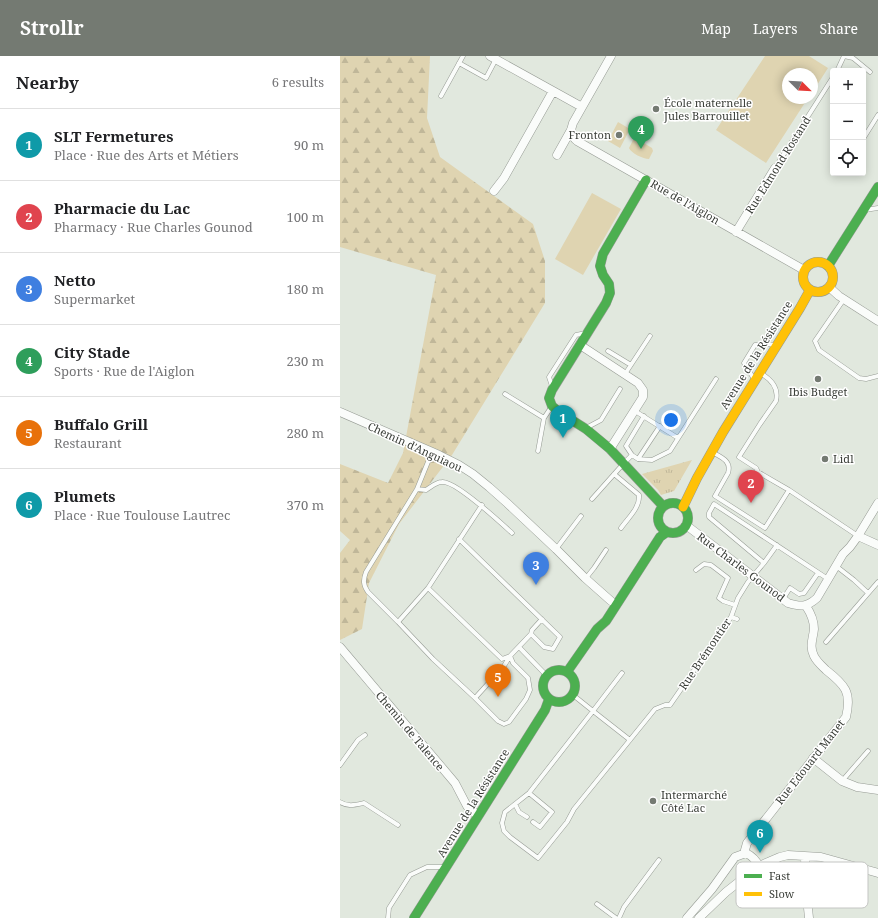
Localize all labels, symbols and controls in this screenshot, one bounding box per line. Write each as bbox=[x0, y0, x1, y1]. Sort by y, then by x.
text: Strollr bbox=[20, 15, 84, 41]
text: Map bbox=[701, 19, 731, 38]
text: Layers bbox=[753, 19, 798, 38]
text: Share bbox=[820, 19, 858, 38]
north arrow bbox=[782, 68, 818, 104]
map controls bbox=[830, 68, 866, 176]
button: + bbox=[830, 68, 866, 104]
text: Nearby bbox=[16, 71, 79, 94]
text: 6 results bbox=[272, 73, 324, 91]
place label: École maternelle Jules Barrouillet bbox=[663, 95, 752, 123]
marker: École maternelle Jules Barrouillet bbox=[651, 104, 661, 114]
button: − bbox=[830, 104, 866, 140]
street label: Rue Edmond Rostand bbox=[741, 113, 814, 216]
pin: 4 bbox=[628, 116, 654, 149]
text: SLT Fermetures bbox=[54, 126, 173, 146]
place label: Fronton bbox=[569, 127, 611, 142]
marker: Fronton bbox=[614, 130, 624, 140]
text: 1 bbox=[25, 136, 33, 154]
text: 90 m bbox=[294, 136, 324, 154]
button: locate bbox=[830, 140, 866, 176]
text: Place · Rue des Arts et Métiers bbox=[54, 146, 239, 164]
street label: Rue de l'Aiglon bbox=[648, 176, 723, 227]
text: Pharmacie du Lac bbox=[54, 198, 190, 218]
text: 2 bbox=[25, 208, 33, 226]
text: 100 m bbox=[287, 208, 324, 226]
text: Pharmacy · Rue Charles Gounod bbox=[54, 218, 253, 236]
text: Netto bbox=[54, 270, 96, 290]
text: 3 bbox=[25, 280, 33, 298]
text: 180 m bbox=[287, 280, 324, 298]
text: Supermarket bbox=[54, 290, 135, 308]
street label: Avenue de la Résistance bbox=[716, 298, 795, 412]
text: City Stade bbox=[54, 342, 130, 362]
text: 4 bbox=[25, 352, 33, 370]
text: 230 m bbox=[287, 352, 324, 370]
text: Sports · Rue de l'Aiglon bbox=[54, 362, 195, 380]
marker: Ibis Budget bbox=[813, 374, 823, 384]
place label: Ibis Budget bbox=[789, 384, 847, 399]
pin: 1 bbox=[550, 405, 576, 438]
your location bbox=[661, 410, 681, 430]
text: Buffalo Grill bbox=[54, 414, 148, 434]
street label: Chemin d'Anguiaou bbox=[366, 418, 465, 475]
text: 5 bbox=[25, 424, 33, 442]
text: 280 m bbox=[287, 424, 324, 442]
text: Restaurant bbox=[54, 434, 122, 452]
place label: Lidl bbox=[833, 451, 854, 466]
marker: Lidl bbox=[820, 454, 830, 464]
pin: 2 bbox=[738, 470, 764, 503]
text: Plumets bbox=[54, 486, 116, 506]
text: 6 bbox=[25, 496, 33, 514]
text: 370 m bbox=[287, 496, 324, 514]
text: Place · Rue Toulouse Lautrec bbox=[54, 506, 230, 524]
street label: Rue Charles Gounod bbox=[694, 529, 789, 605]
pin: 3 bbox=[523, 552, 549, 585]
street label: Rue Brémontier bbox=[675, 614, 735, 693]
pin: 5 bbox=[485, 664, 511, 697]
street label: Chemin de Talence bbox=[373, 688, 448, 774]
street label: Rue Edouard Manet bbox=[772, 716, 848, 807]
street label: Avenue de la Résistance bbox=[433, 746, 512, 860]
place label: Intermarché Côté Lac bbox=[661, 787, 727, 815]
marker: Intermarché Côté Lac bbox=[648, 796, 658, 806]
pin: 6 bbox=[747, 820, 773, 853]
legend bbox=[736, 862, 868, 908]
text: Fast bbox=[769, 868, 790, 883]
text: Slow bbox=[769, 886, 795, 901]

